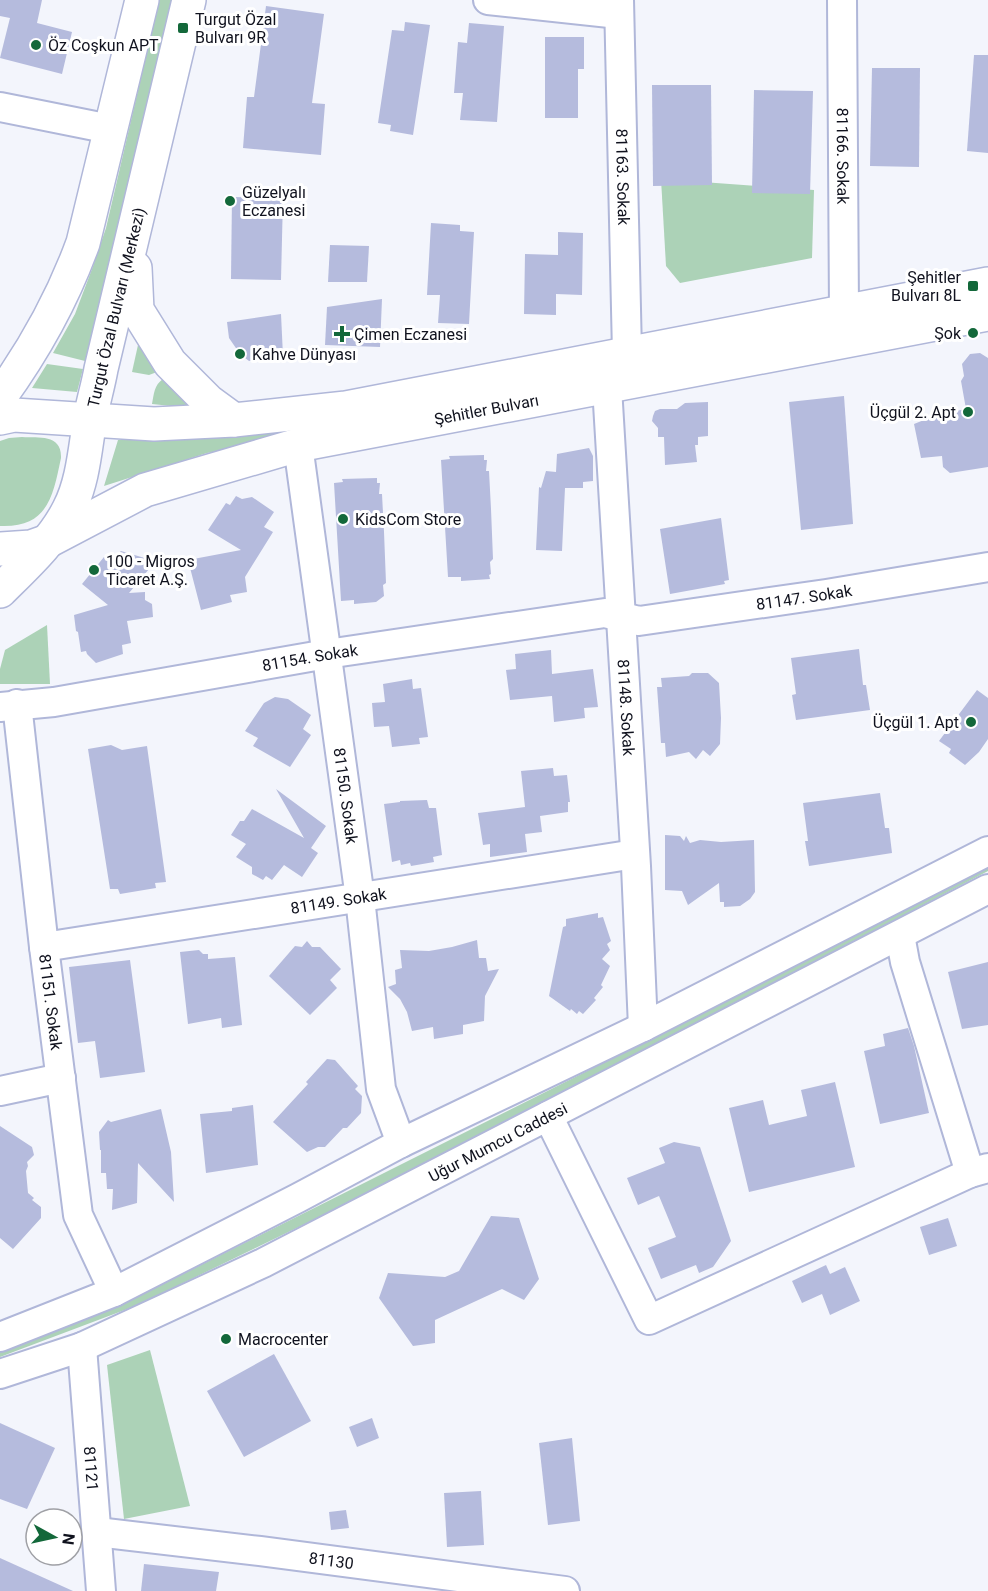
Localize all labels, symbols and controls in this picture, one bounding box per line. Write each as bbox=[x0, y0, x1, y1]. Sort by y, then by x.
place label: Turgut Özal Bulvarı 9R bbox=[195, 10, 276, 47]
marker: Turgut Özal Bulvarı 9R bbox=[176, 21, 190, 35]
place label: Öz Coşkun APT bbox=[48, 36, 159, 55]
marker: Öz Coşkun APT bbox=[29, 38, 43, 52]
street label: 81166. Sokak bbox=[833, 108, 852, 205]
street label: 81163. Sokak bbox=[612, 128, 633, 226]
place label: Güzelyalı Eczanesi bbox=[242, 183, 306, 220]
marker: Güzelyalı Eczanesi bbox=[223, 194, 237, 208]
street label: Turgut Özal Bulvarı (Merkezi) bbox=[84, 206, 149, 409]
place label: Şehitler Bulvarı 8L bbox=[891, 268, 962, 305]
marker: Şehitler Bulvarı 8L bbox=[966, 279, 980, 293]
place label: Şok bbox=[934, 324, 962, 343]
place label: Çimen Eczanesi bbox=[354, 325, 467, 344]
marker: Şok bbox=[966, 326, 980, 340]
marker: Çimen Eczanesi bbox=[335, 327, 349, 341]
place label: Kahve Dünyası bbox=[252, 345, 356, 364]
marker: Kahve Dünyası bbox=[233, 347, 247, 361]
street label: Şehitler Bulvarı bbox=[433, 390, 540, 429]
place label: Üçgül 2. Apt bbox=[870, 403, 956, 422]
marker: Üçgül 2. Apt bbox=[961, 405, 975, 419]
place label: KidsCom Store bbox=[355, 510, 461, 529]
marker: KidsCom Store bbox=[336, 512, 350, 526]
place label: 100 - Migros Ticaret A.Ş. bbox=[106, 552, 195, 589]
marker: 100 - Migros Ticaret A.Ş. bbox=[87, 563, 101, 577]
street label: 81147. Sokak bbox=[755, 581, 854, 614]
street label: 81154. Sokak bbox=[261, 640, 360, 675]
street label: 81148. Sokak bbox=[613, 659, 638, 757]
place label: Üçgül 1. Apt bbox=[873, 713, 959, 732]
marker: Üçgül 1. Apt bbox=[964, 715, 978, 729]
street label: 81150. Sokak bbox=[330, 747, 362, 846]
street label: 81149. Sokak bbox=[289, 884, 389, 918]
street label: 81151. Sokak bbox=[35, 953, 66, 1052]
street label: Uğur Mumcu Caddesi bbox=[425, 1099, 570, 1186]
place label: Macrocenter bbox=[238, 1330, 329, 1349]
marker: Macrocenter bbox=[219, 1332, 233, 1346]
street label: 81121 bbox=[80, 1446, 102, 1492]
north arrow bbox=[24, 1507, 84, 1567]
text: N bbox=[58, 1532, 79, 1546]
street label: 81130 bbox=[308, 1548, 355, 1573]

